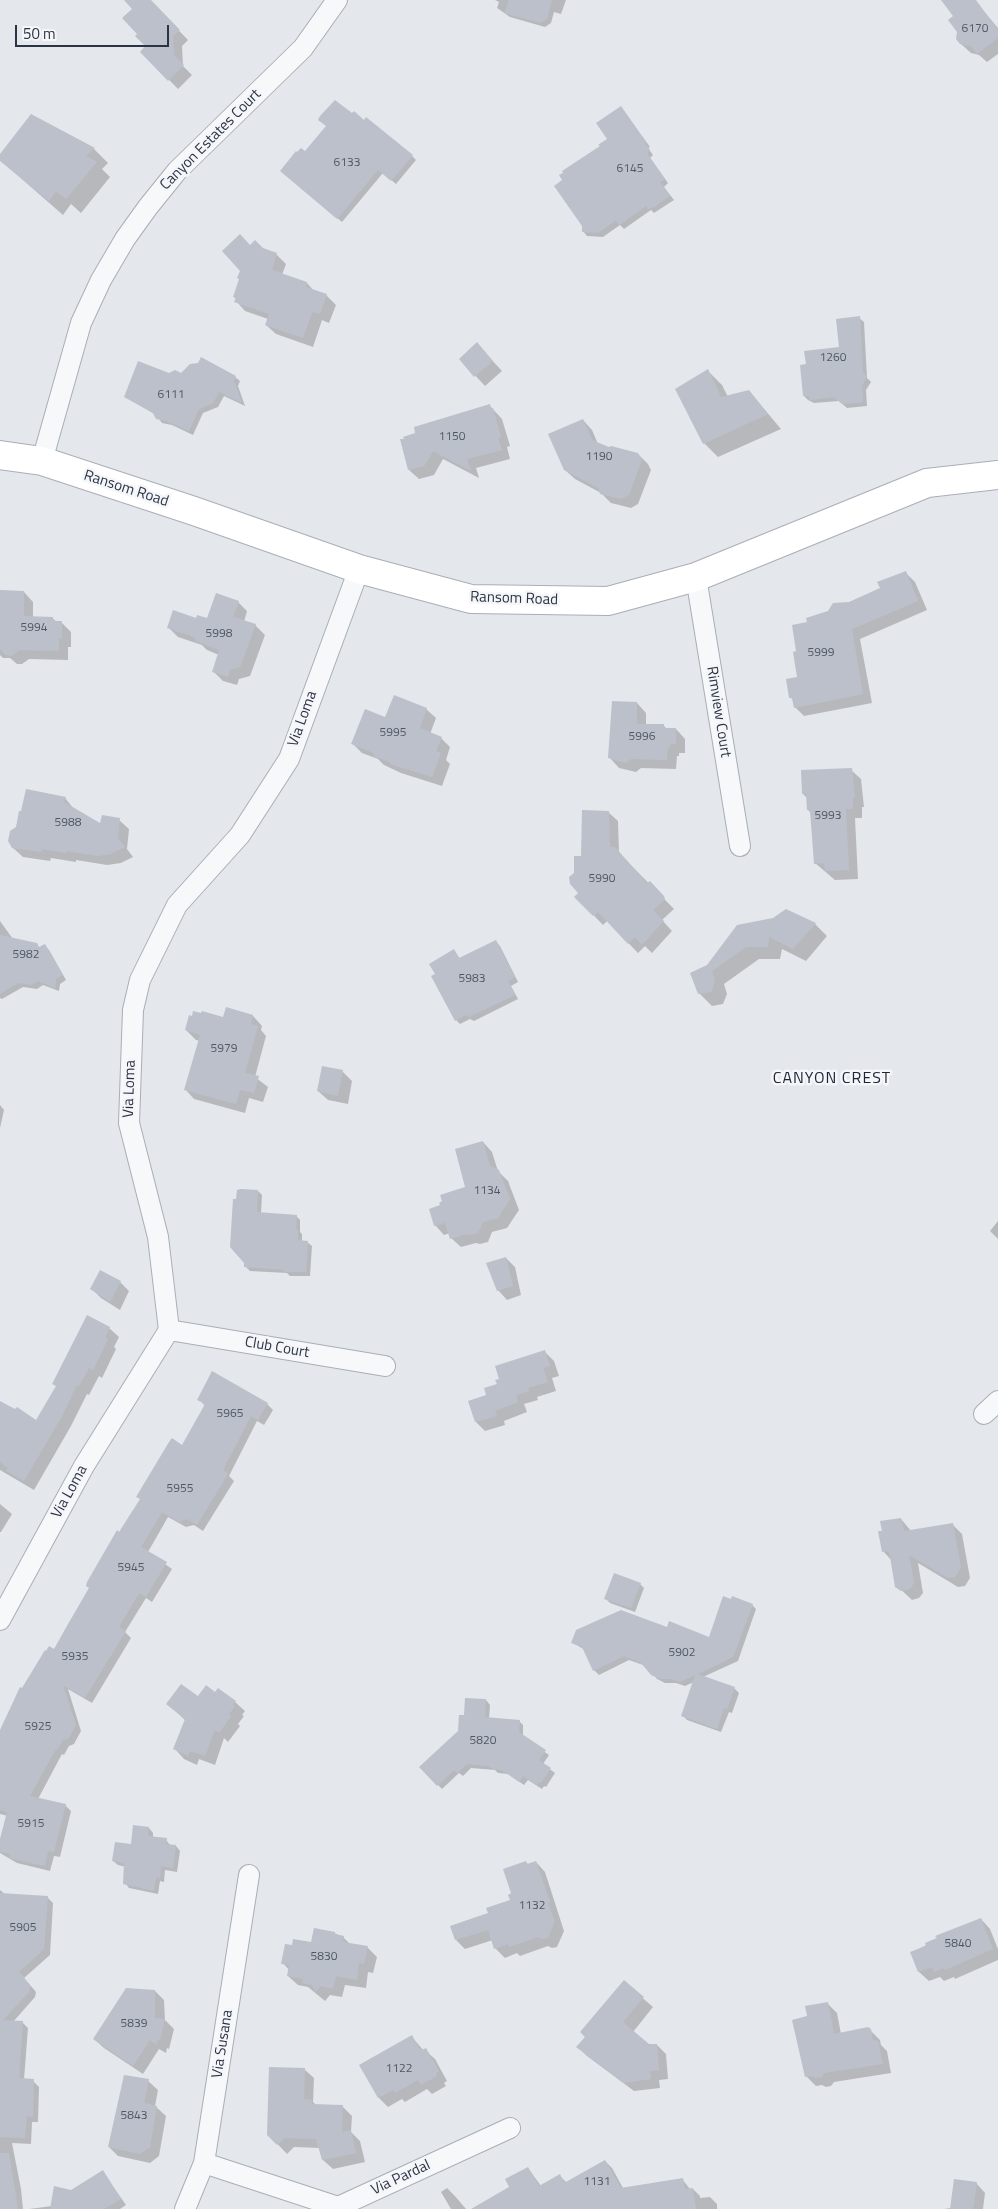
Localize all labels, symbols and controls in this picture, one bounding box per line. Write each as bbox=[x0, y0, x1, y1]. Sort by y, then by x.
scale bar bbox=[18, 15, 171, 47]
text: 50 m bbox=[23, 22, 56, 45]
house number: 6170 bbox=[962, 22, 988, 36]
street label: Canyon Estates Court bbox=[157, 86, 265, 194]
house number: 6133 bbox=[334, 156, 360, 170]
house number: 6145 bbox=[617, 162, 643, 176]
house number: 1260 bbox=[820, 351, 846, 365]
house number: 6111 bbox=[158, 388, 184, 402]
house number: 1150 bbox=[439, 430, 465, 444]
house number: 1190 bbox=[586, 450, 612, 464]
street label: Ransom Road bbox=[81, 467, 171, 511]
street label: Ransom Road bbox=[470, 588, 558, 610]
house number: 5994 bbox=[21, 621, 47, 635]
house number: 5998 bbox=[206, 627, 232, 641]
house number: 5999 bbox=[808, 646, 834, 660]
street label: Rimview Court bbox=[702, 665, 734, 759]
street label: Via Loma bbox=[285, 689, 321, 749]
house number: 5995 bbox=[380, 726, 406, 740]
house number: 5996 bbox=[629, 730, 655, 744]
house number: 5993 bbox=[815, 809, 841, 823]
house number: 5988 bbox=[55, 816, 81, 830]
house number: 5990 bbox=[589, 872, 615, 886]
house number: 5982 bbox=[13, 948, 39, 962]
house number: 5983 bbox=[459, 972, 485, 986]
house number: 5979 bbox=[211, 1042, 237, 1056]
street label: Via Loma bbox=[120, 1060, 140, 1118]
district label: CANYON CREST bbox=[771, 1069, 893, 1089]
house number: 1134 bbox=[474, 1184, 500, 1198]
street label: Club Court bbox=[243, 1333, 311, 1363]
house number: 5965 bbox=[217, 1407, 243, 1421]
street label: Via Loma bbox=[48, 1462, 92, 1522]
house number: 5955 bbox=[167, 1482, 193, 1496]
house number: 5945 bbox=[118, 1561, 144, 1575]
house number: 5902 bbox=[669, 1646, 695, 1660]
house number: 5935 bbox=[62, 1650, 88, 1664]
house number: 5925 bbox=[25, 1720, 51, 1734]
house number: 5820 bbox=[470, 1734, 496, 1748]
house number: 5915 bbox=[18, 1817, 44, 1831]
house number: 1132 bbox=[519, 1899, 545, 1913]
house number: 5905 bbox=[10, 1921, 36, 1935]
house number: 5840 bbox=[945, 1937, 971, 1951]
house number: 5830 bbox=[311, 1950, 337, 1964]
street label: Via Susana bbox=[209, 2009, 237, 2079]
house number: 5839 bbox=[121, 2017, 147, 2031]
house number: 1122 bbox=[386, 2062, 412, 2076]
house number: 5843 bbox=[121, 2109, 147, 2123]
street label: Via Pardal bbox=[369, 2157, 433, 2199]
house number: 1131 bbox=[584, 2175, 610, 2189]

